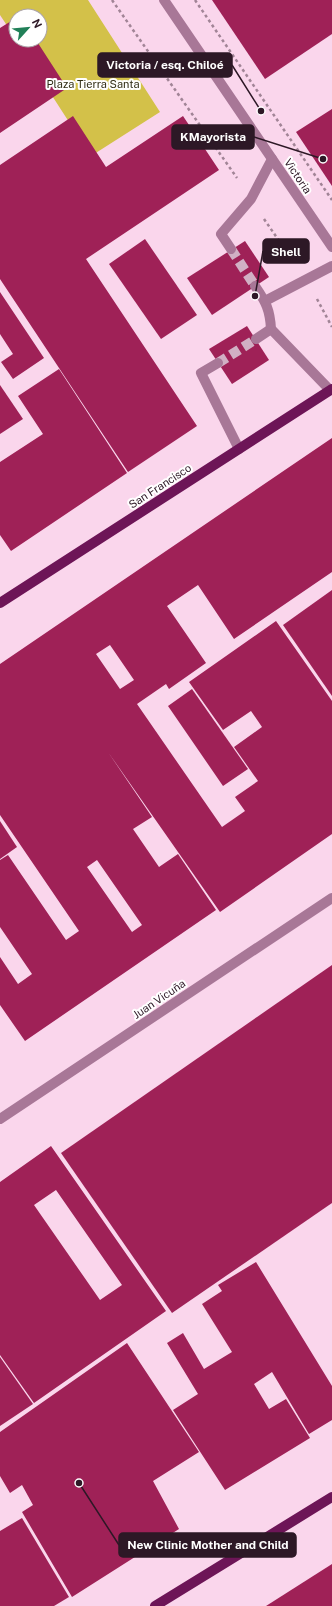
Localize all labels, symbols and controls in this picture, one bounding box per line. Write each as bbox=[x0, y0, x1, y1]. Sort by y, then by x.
north arrow bbox=[8, 8, 48, 48]
text: N bbox=[30, 17, 44, 30]
callout: Victoria / esq. Chiloé bbox=[98, 53, 232, 77]
text: Victoria / esq. Chiloé bbox=[106, 58, 224, 72]
park label: Plaza Tierra Santa bbox=[47, 78, 139, 90]
callout: KMayorista bbox=[172, 125, 254, 149]
text: KMayorista bbox=[180, 130, 246, 144]
street label: Victoria bbox=[282, 156, 314, 196]
callout: Shell bbox=[263, 239, 309, 263]
text: Shell bbox=[271, 245, 301, 259]
street label: San Francisco bbox=[127, 461, 193, 511]
street label: Juan Vicuña bbox=[131, 977, 187, 1021]
callout: New Clinic Mother and Child bbox=[119, 1533, 296, 1557]
text: New Clinic Mother and Child bbox=[127, 1538, 289, 1552]

